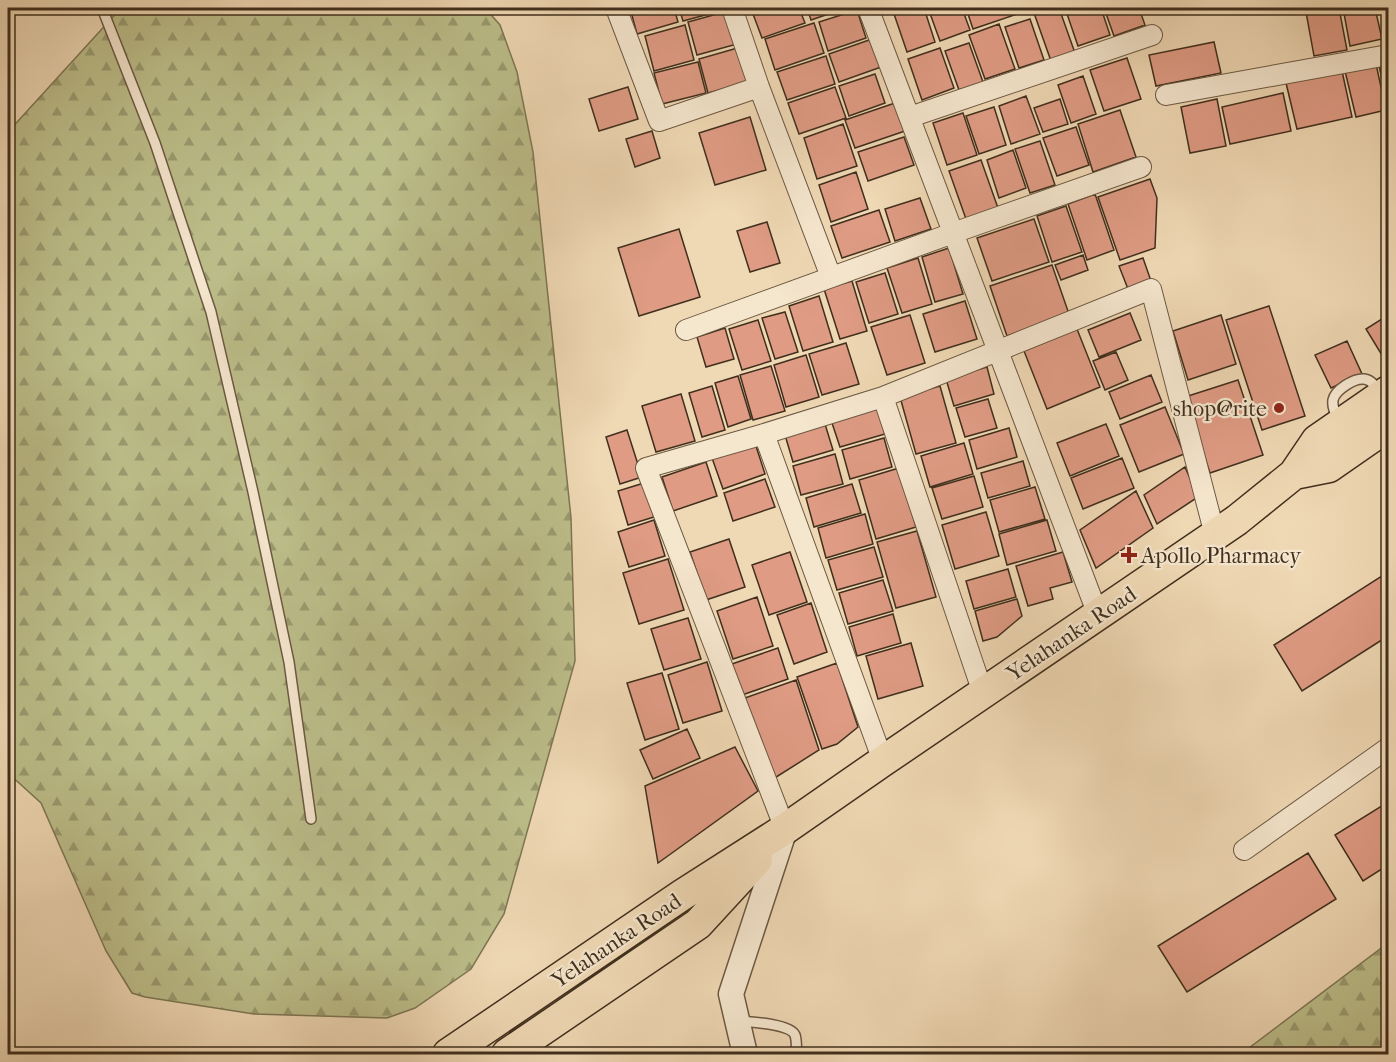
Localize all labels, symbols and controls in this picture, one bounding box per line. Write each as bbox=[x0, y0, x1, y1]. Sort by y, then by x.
place label: shop@rite bbox=[1173, 396, 1267, 422]
marker: shop@rite bbox=[1272, 401, 1286, 415]
place label: Apollo Pharmacy bbox=[1140, 543, 1302, 569]
marker: Apollo Pharmacy bbox=[1122, 548, 1136, 562]
street label: Yelahanka Road bbox=[1001, 580, 1142, 687]
street label: Yelahanka Road bbox=[546, 887, 687, 994]

